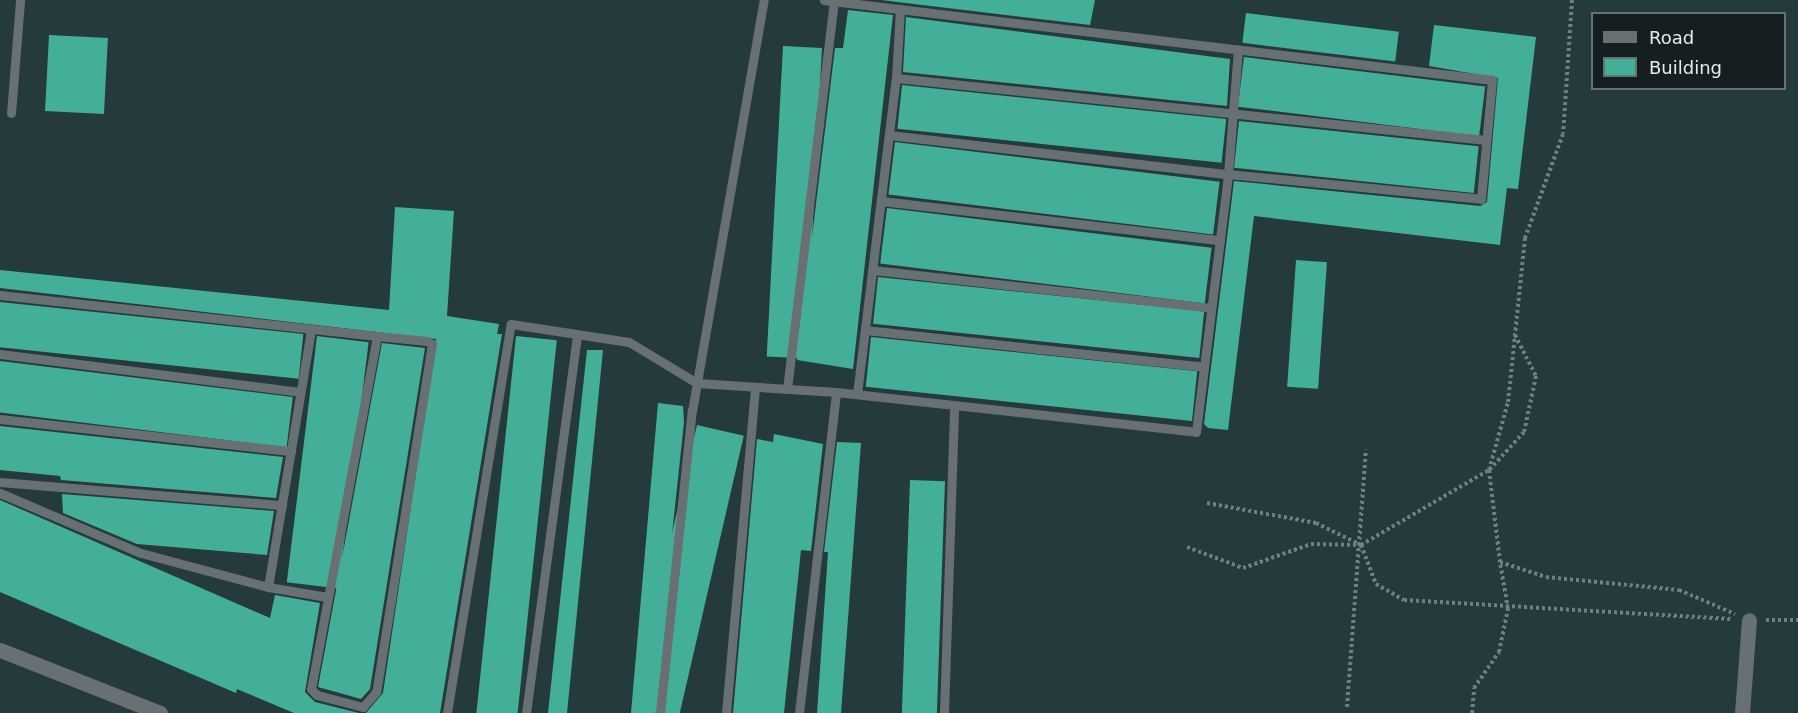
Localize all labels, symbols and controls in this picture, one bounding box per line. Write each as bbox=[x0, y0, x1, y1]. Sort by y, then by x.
legend bbox=[1591, 12, 1786, 90]
text: Road bbox=[1649, 27, 1694, 48]
text: Building bbox=[1649, 57, 1722, 78]

